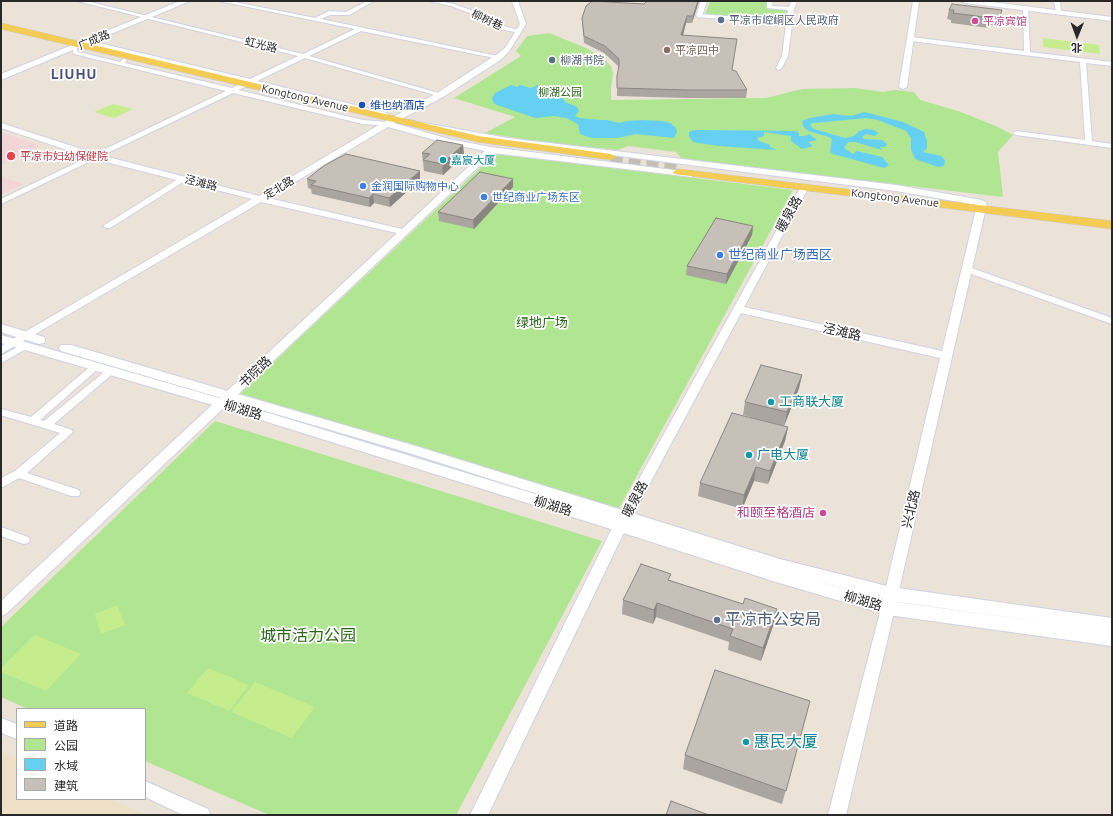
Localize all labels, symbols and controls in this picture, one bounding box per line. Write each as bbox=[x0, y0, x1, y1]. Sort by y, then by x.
street label: 柳树巷 bbox=[469, 7, 505, 33]
place label: 平凉市崆峒区人民政府 bbox=[729, 13, 839, 27]
place label: 平凉宾馆 bbox=[983, 14, 1027, 28]
marker: 平凉市崆峒区人民政府 bbox=[716, 15, 726, 25]
marker: 平凉宾馆 bbox=[970, 16, 980, 26]
north arrow bbox=[1057, 16, 1097, 56]
street label: 广成路 bbox=[76, 27, 112, 53]
street label: 虹光路 bbox=[243, 35, 279, 55]
text: 北 bbox=[1071, 42, 1082, 54]
place label: 平凉四中 bbox=[675, 43, 719, 57]
marker: 平凉四中 bbox=[662, 45, 672, 55]
place label: 柳湖书院 bbox=[560, 53, 604, 67]
marker: 柳湖书院 bbox=[547, 55, 557, 65]
district label: LIUHU bbox=[51, 66, 97, 82]
street label: Kongtong Avenue bbox=[260, 82, 350, 114]
park label: 柳湖公园 bbox=[538, 85, 582, 99]
place label: 维也纳酒店 bbox=[370, 98, 425, 112]
marker: 维也纳酒店 bbox=[357, 100, 367, 110]
place label: 平凉市妇幼保健院 bbox=[20, 149, 108, 163]
marker: 平凉市妇幼保健院 bbox=[5, 150, 17, 162]
place label: 嘉宸大厦 bbox=[451, 153, 495, 167]
marker: 嘉宸大厦 bbox=[438, 155, 448, 165]
street label: 泾滩路 bbox=[183, 173, 219, 193]
street label: 定北路 bbox=[261, 174, 297, 202]
place label: 金润国际购物中心 bbox=[371, 179, 459, 193]
marker: 金润国际购物中心 bbox=[358, 181, 368, 191]
street label: Kongtong Avenue bbox=[850, 186, 940, 210]
place label: 世纪商业广场东区 bbox=[492, 190, 580, 204]
marker: 世纪商业广场东区 bbox=[479, 192, 489, 202]
street label: 暖泉路 bbox=[773, 193, 805, 235]
place label: 世纪商业广场西区 bbox=[728, 247, 832, 263]
marker: 世纪商业广场西区 bbox=[715, 250, 725, 260]
park label: 绿地广场 bbox=[516, 315, 568, 331]
street label: 泾滩路 bbox=[821, 320, 863, 344]
street label: 书院路 bbox=[235, 353, 275, 391]
place label: 工商联大厦 bbox=[779, 394, 844, 410]
street label: 柳湖路 bbox=[222, 397, 264, 423]
marker: 工商联大厦 bbox=[766, 397, 776, 407]
place label: 广电大厦 bbox=[757, 447, 809, 463]
marker: 广电大厦 bbox=[744, 450, 754, 460]
street label: 暖泉路 bbox=[619, 478, 651, 520]
street label: 兴北路 bbox=[899, 488, 923, 530]
street label: 柳湖路 bbox=[532, 493, 574, 519]
place label: 和颐至格酒店 bbox=[737, 505, 815, 521]
marker: 和颐至格酒店 bbox=[818, 508, 828, 518]
street label: 柳湖路 bbox=[842, 588, 884, 614]
place label: 平凉市公安局 bbox=[725, 610, 821, 630]
marker: 平凉市公安局 bbox=[712, 615, 722, 625]
park label: 城市活力公园 bbox=[260, 626, 356, 646]
legend bbox=[16, 708, 146, 800]
text: 道路 bbox=[54, 719, 78, 732]
place label: 惠民大厦 bbox=[754, 732, 818, 752]
marker: 惠民大厦 bbox=[741, 737, 751, 747]
text: 公园 bbox=[54, 739, 78, 752]
text: 水域 bbox=[54, 759, 78, 772]
text: 建筑 bbox=[54, 779, 78, 792]

